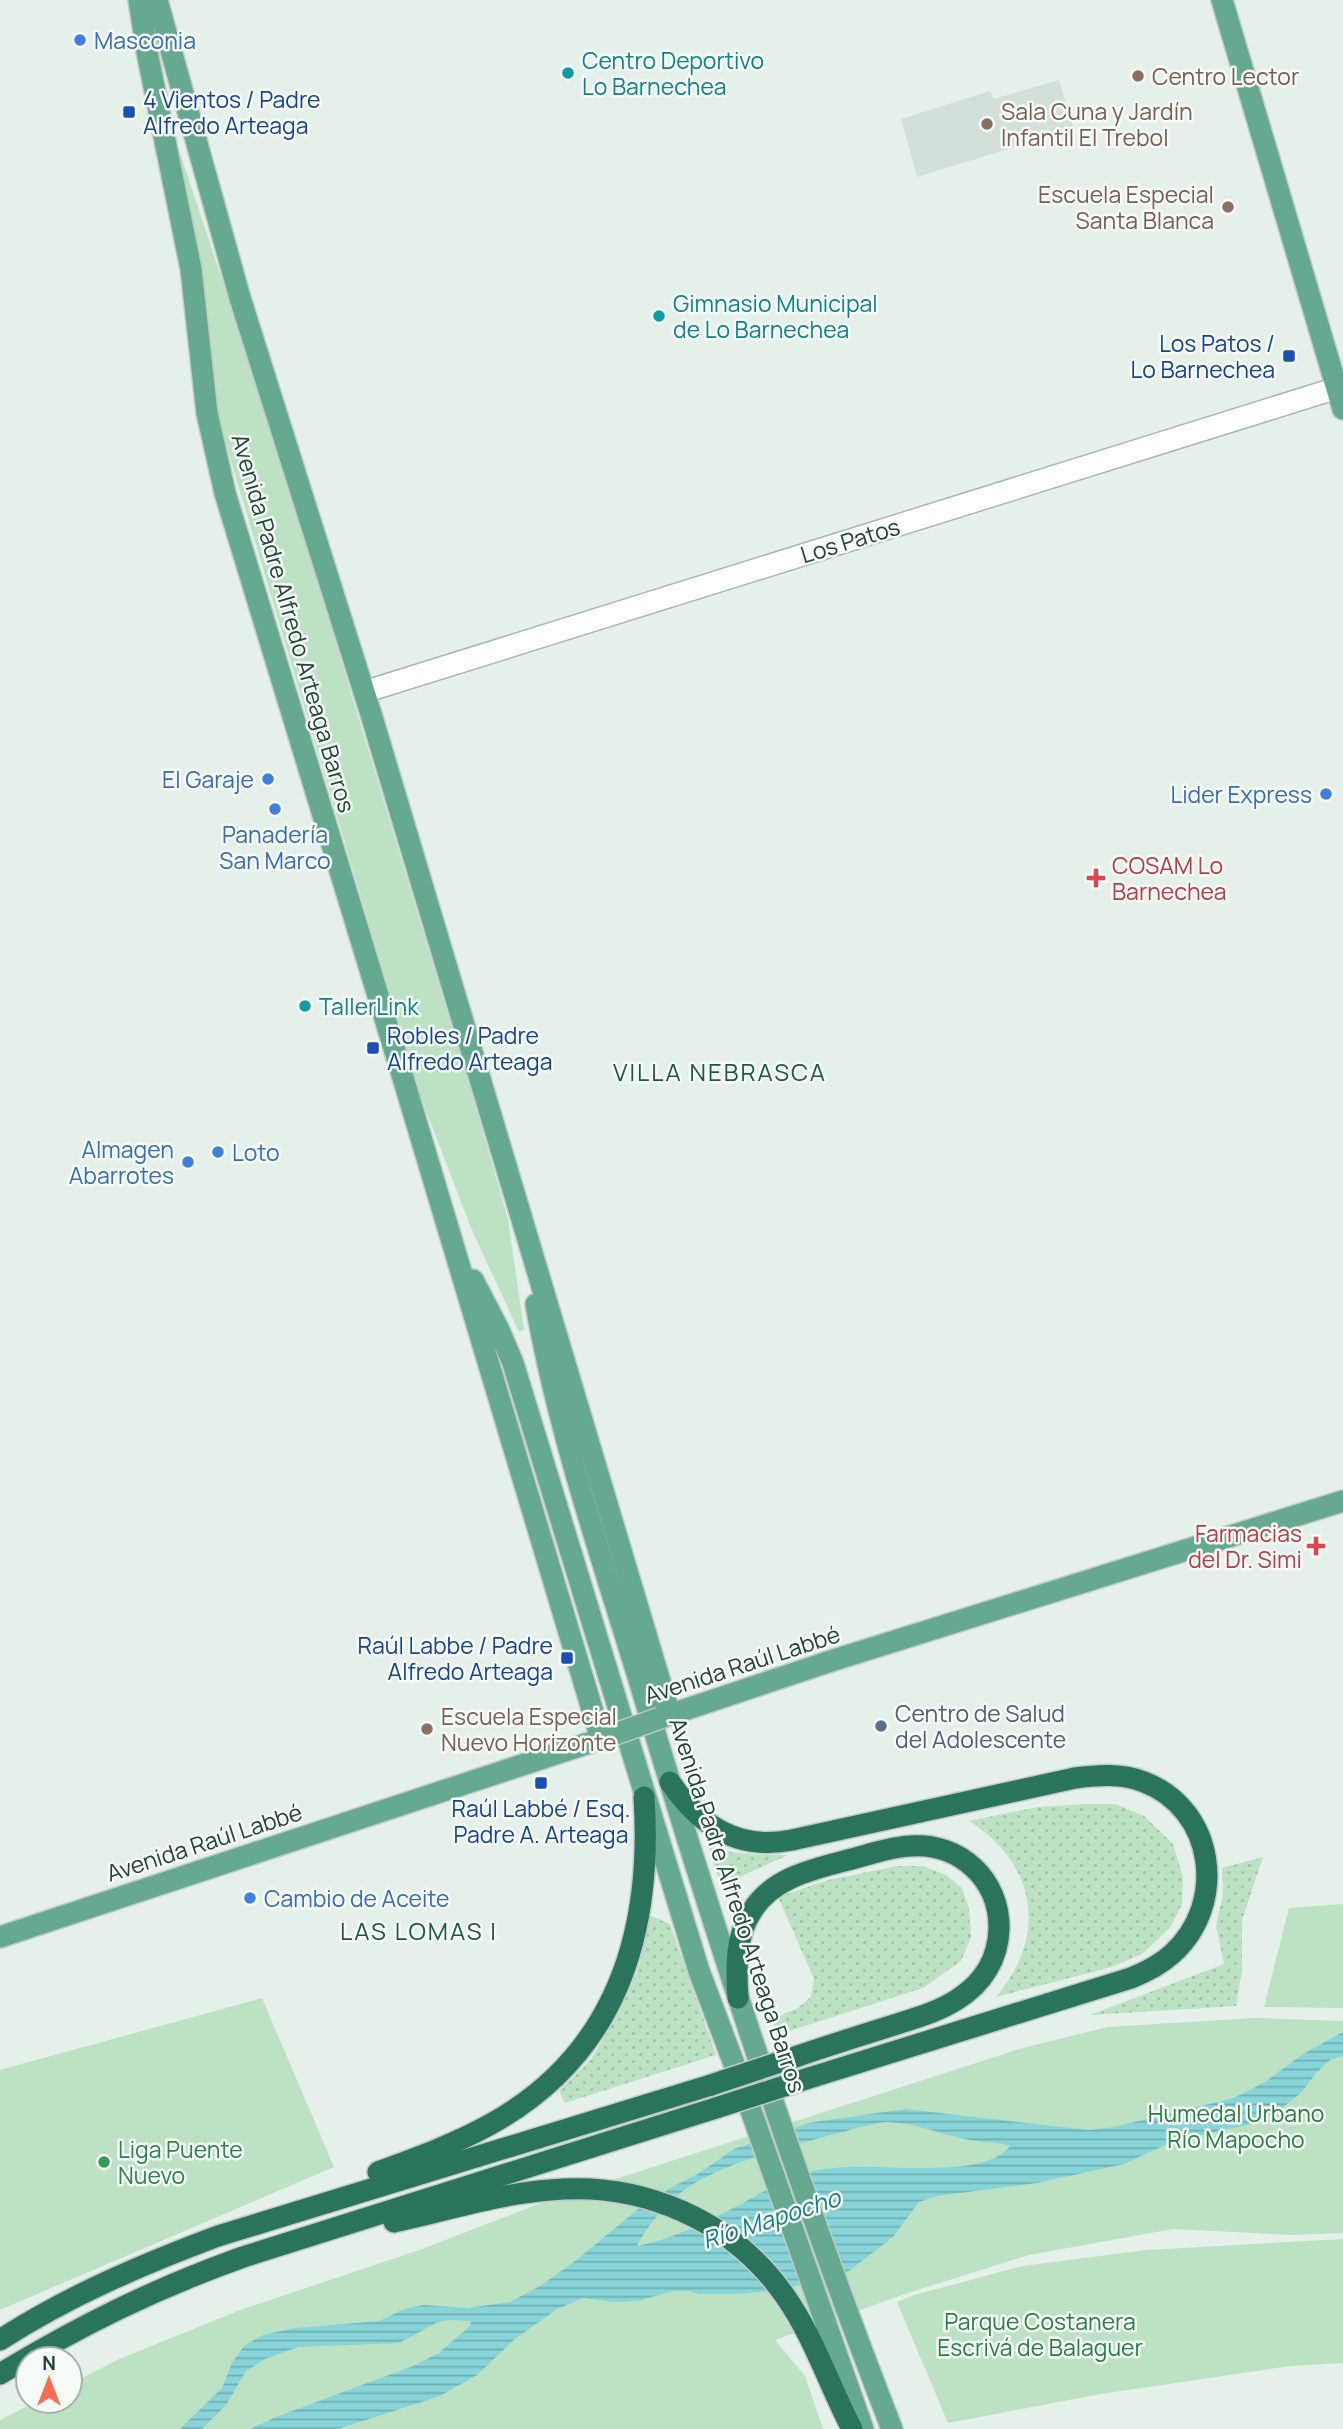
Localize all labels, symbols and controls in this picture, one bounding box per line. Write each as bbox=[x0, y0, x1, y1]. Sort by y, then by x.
place label: Masconia bbox=[94, 24, 196, 56]
marker: Masconia bbox=[72, 32, 88, 48]
place label: Centro Deportivo Lo Barnechea bbox=[582, 44, 764, 102]
place label: Centro Lector bbox=[1152, 60, 1299, 92]
marker: Centro Deportivo Lo Barnechea bbox=[560, 65, 576, 81]
marker: Centro Lector bbox=[1130, 68, 1146, 84]
place label: 4 Vientos / Padre Alfredo Arteaga bbox=[143, 83, 320, 141]
place label: Sala Cuna y Jardín Infantil El Trebol bbox=[1001, 95, 1193, 153]
marker: 4 Vientos / Padre Alfredo Arteaga bbox=[121, 104, 137, 120]
marker: Sala Cuna y Jardín Infantil El Trebol bbox=[979, 116, 995, 132]
place label: Escuela Especial Santa Blanca bbox=[1038, 178, 1214, 236]
marker: Escuela Especial Santa Blanca bbox=[1220, 199, 1236, 215]
place label: Gimnasio Municipal de Lo Barnechea bbox=[673, 287, 878, 345]
marker: Gimnasio Municipal de Lo Barnechea bbox=[651, 308, 667, 324]
place label: Los Patos / Lo Barnechea bbox=[1130, 327, 1275, 385]
marker: Los Patos / Lo Barnechea bbox=[1281, 348, 1297, 364]
street label: Avenida Padre Alfredo Arteaga Barros bbox=[224, 430, 364, 816]
street label: Los Patos bbox=[796, 510, 904, 570]
place label: El Garaje bbox=[162, 763, 254, 795]
marker: El Garaje bbox=[260, 771, 276, 787]
place label: Lider Express bbox=[1170, 778, 1312, 810]
marker: Lider Express bbox=[1318, 786, 1334, 802]
marker: Panadería San Marco bbox=[267, 801, 283, 817]
place label: Panadería San Marco bbox=[219, 818, 331, 876]
place label: COSAM Lo Barnechea bbox=[1112, 849, 1227, 907]
marker: COSAM Lo Barnechea bbox=[1086, 868, 1106, 888]
place label: TallerLink bbox=[319, 990, 419, 1022]
marker: TallerLink bbox=[297, 998, 313, 1014]
place label: Robles / Padre Alfredo Arteaga bbox=[387, 1019, 552, 1077]
marker: Robles / Padre Alfredo Arteaga bbox=[365, 1040, 381, 1056]
district label: VILLA NEBRASCA bbox=[613, 1055, 827, 1088]
place label: Almagen Abarrotes bbox=[69, 1133, 174, 1191]
place label: Loto bbox=[232, 1136, 280, 1168]
marker: Loto bbox=[210, 1144, 226, 1160]
marker: Almagen Abarrotes bbox=[180, 1154, 196, 1170]
place label: Farmacias del Dr. Simi bbox=[1188, 1517, 1302, 1575]
marker: Farmacias del Dr. Simi bbox=[1308, 1538, 1324, 1554]
street label: Avenida Raúl Labbé bbox=[640, 1617, 844, 1711]
place label: Raúl Labbe / Padre Alfredo Arteaga bbox=[358, 1629, 553, 1687]
marker: Raúl Labbe / Padre Alfredo Arteaga bbox=[559, 1650, 575, 1666]
place label: Centro de Salud del Adolescente bbox=[895, 1697, 1066, 1755]
place label: Escuela Especial Nuevo Horizonte bbox=[441, 1700, 617, 1758]
street label: Avenida Padre Alfredo Arteaga Barros bbox=[662, 1713, 814, 2097]
marker: Centro de Salud del Adolescente bbox=[873, 1718, 889, 1734]
marker: Escuela Especial Nuevo Horizonte bbox=[419, 1721, 435, 1737]
marker: Raúl Labbé / Esq. Padre A. Arteaga bbox=[533, 1775, 549, 1791]
place label: Raúl Labbé / Esq. Padre A. Arteaga bbox=[452, 1792, 630, 1850]
street label: Avenida Raúl Labbé bbox=[102, 1795, 306, 1889]
place label: Cambio de Aceite bbox=[264, 1882, 450, 1914]
marker: Cambio de Aceite bbox=[242, 1890, 258, 1906]
district label: LAS LOMAS I bbox=[340, 1914, 498, 1947]
park label: Humedal Urbano Río Mapocho bbox=[1148, 2097, 1324, 2155]
place label: Liga Puente Nuevo bbox=[118, 2133, 243, 2191]
marker: Liga Puente Nuevo bbox=[96, 2154, 112, 2170]
water label: Río Mapocho bbox=[698, 2180, 846, 2256]
park label: Parque Costanera Escrivá de Balaguer bbox=[937, 2305, 1143, 2363]
north arrow bbox=[14, 2345, 84, 2415]
text: N bbox=[42, 2350, 56, 2376]

